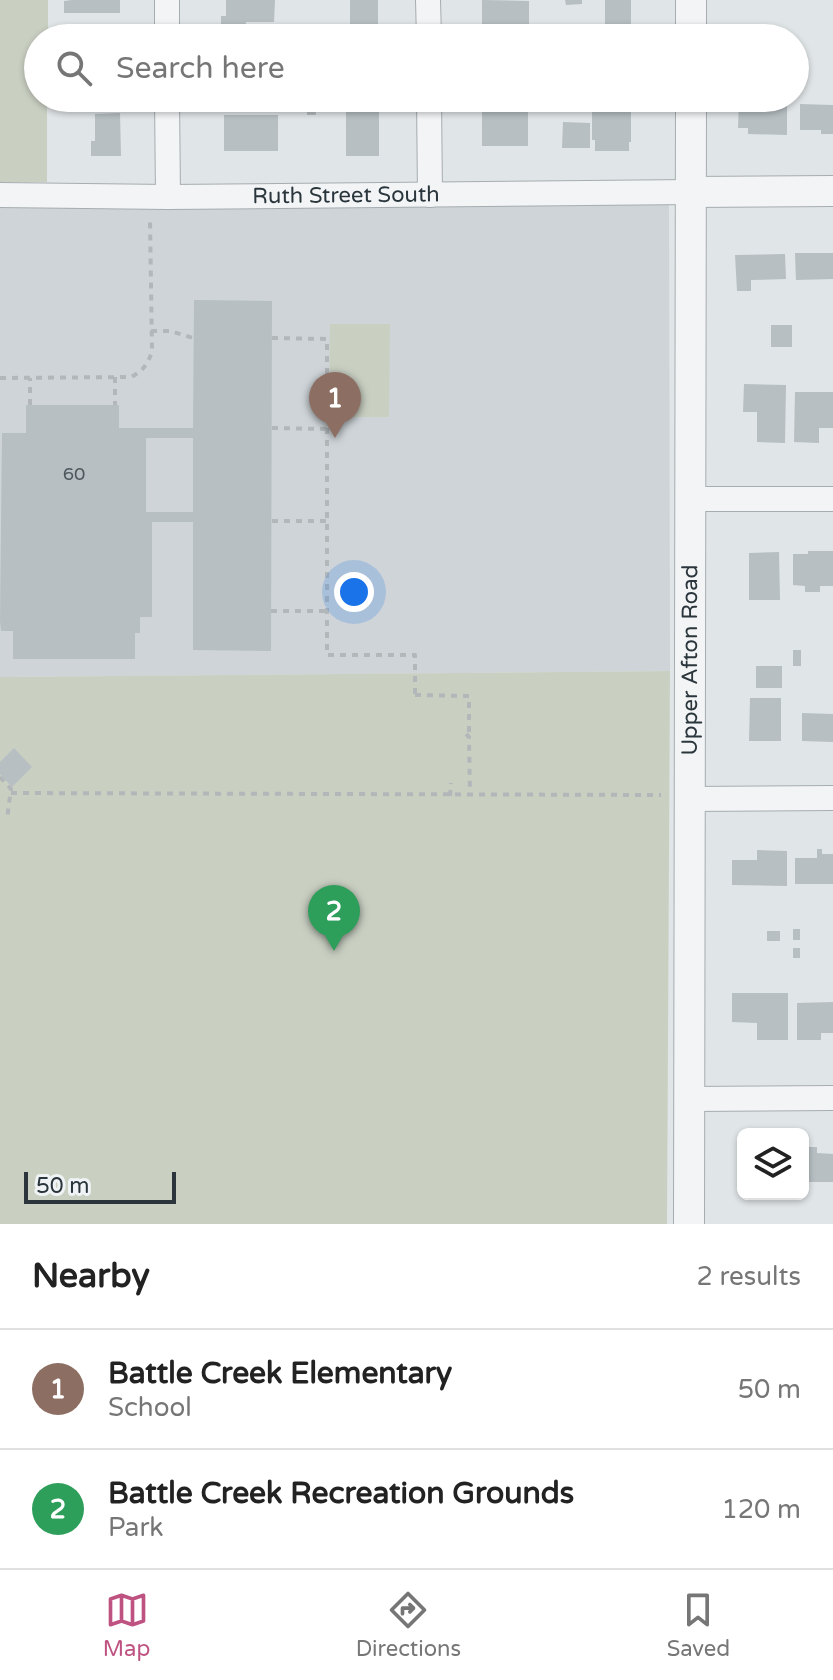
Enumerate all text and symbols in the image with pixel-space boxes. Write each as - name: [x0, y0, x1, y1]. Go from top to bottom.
- search box: [24, 24, 809, 112]
- icon: search: [52, 46, 96, 90]
- text: Search here: [116, 50, 285, 87]
- street label: Ruth Street South: [252, 181, 440, 209]
- pin: 1: [309, 372, 361, 438]
- house number: 60: [63, 463, 85, 485]
- street label: Upper Afton Road: [677, 565, 703, 756]
- your location: [334, 572, 374, 612]
- pin: 2: [308, 885, 360, 951]
- map controls: [737, 1128, 809, 1200]
- button: layers: [737, 1128, 809, 1200]
- scale bar: [24, 1168, 176, 1204]
- text: 50 m: [36, 1173, 90, 1199]
- text: Nearby: [32, 1256, 150, 1297]
- text: 2 results: [696, 1261, 801, 1292]
- text: Battle Creek Elementary: [108, 1355, 452, 1392]
- text: 1: [50, 1374, 66, 1405]
- text: 50 m: [738, 1374, 801, 1405]
- text: School: [108, 1392, 192, 1423]
- text: Battle Creek Recreation Grounds: [108, 1475, 574, 1512]
- text: 2: [50, 1494, 66, 1525]
- text: 120 m: [721, 1494, 801, 1525]
- text: Park: [108, 1512, 164, 1543]
- tab: Map: [103, 1588, 150, 1662]
- tab: Directions: [356, 1588, 461, 1662]
- tab: Saved: [667, 1588, 730, 1662]

